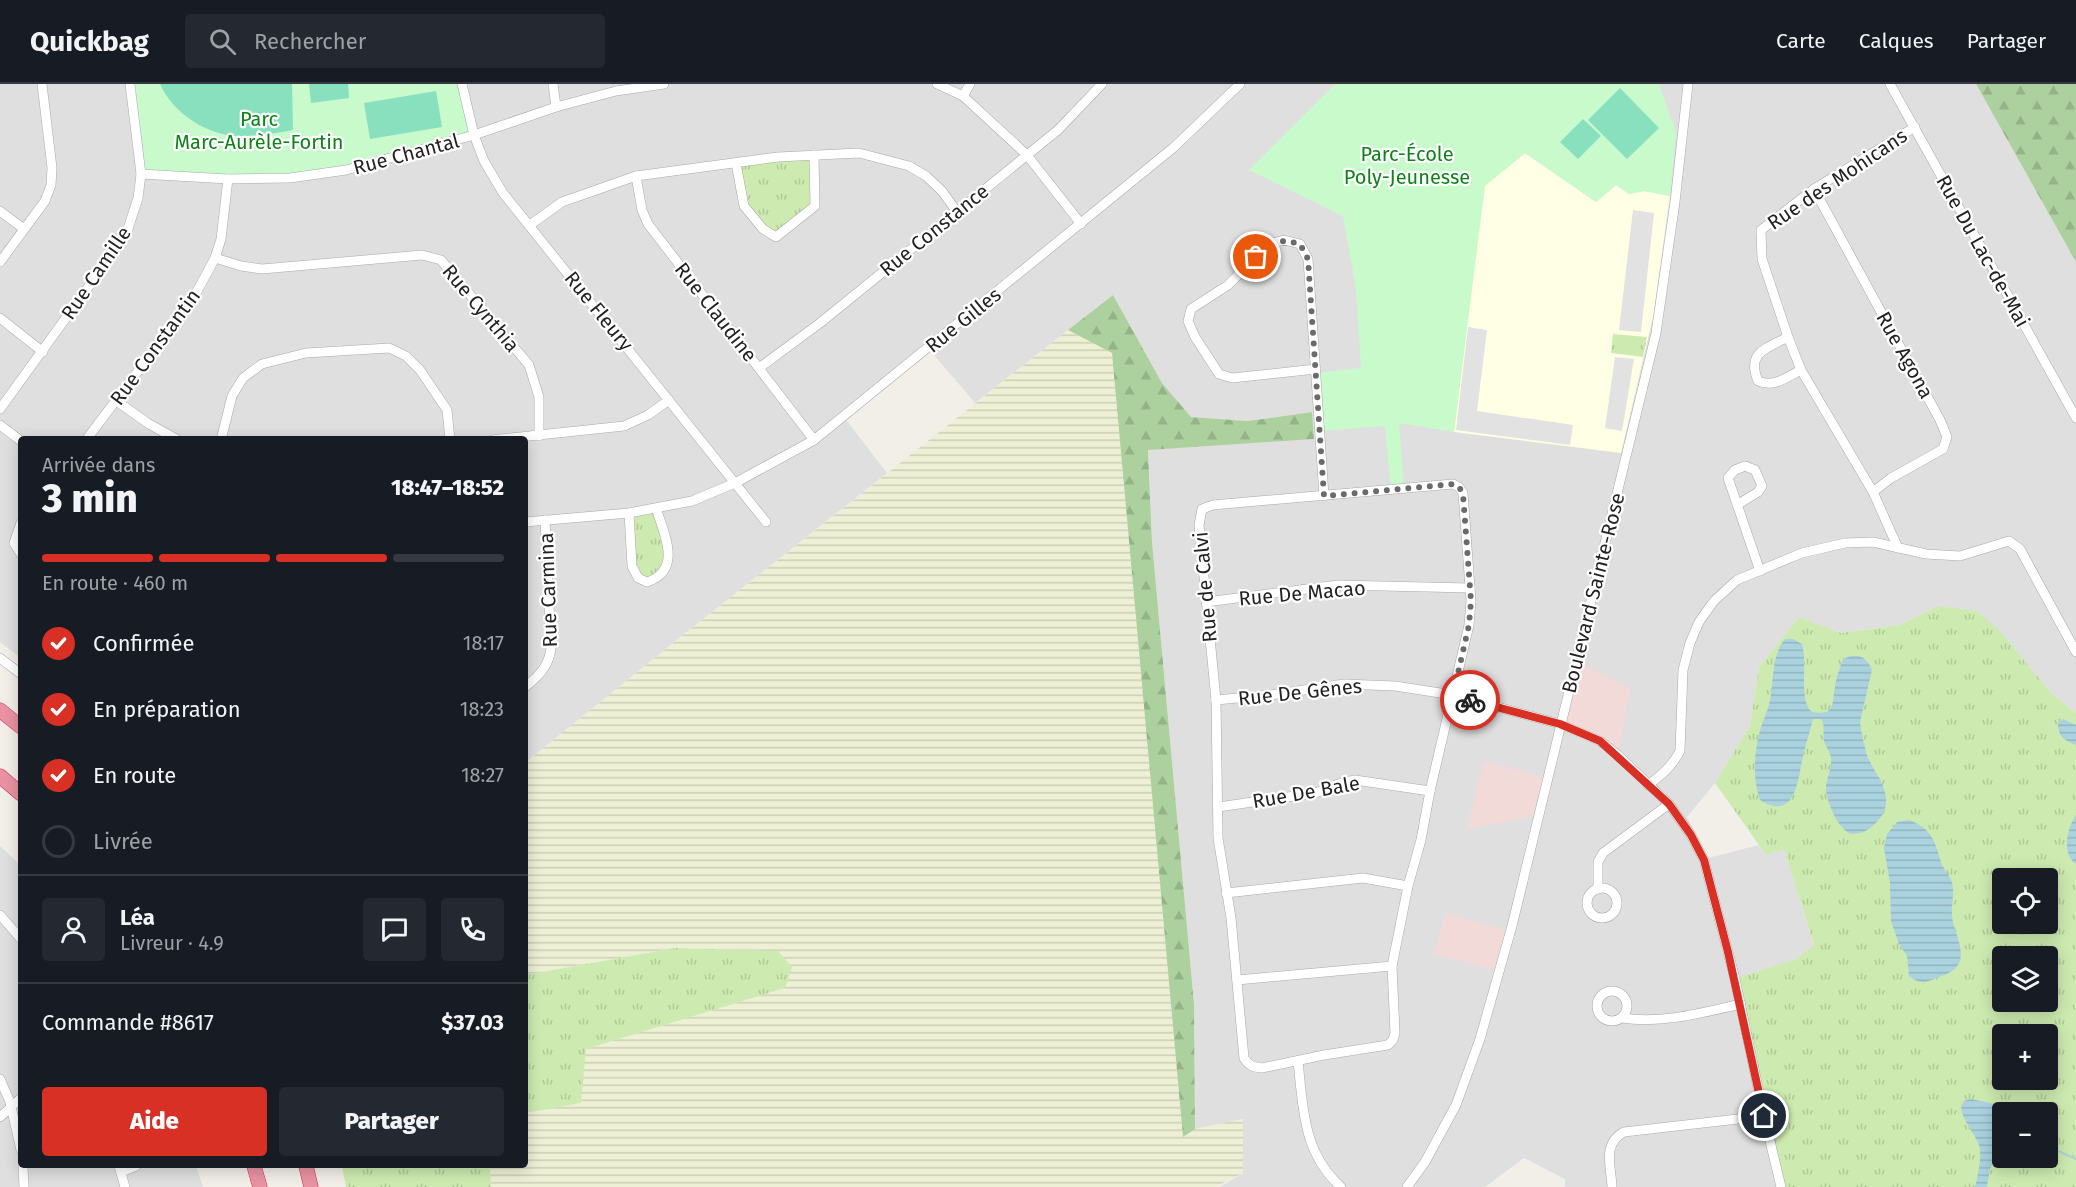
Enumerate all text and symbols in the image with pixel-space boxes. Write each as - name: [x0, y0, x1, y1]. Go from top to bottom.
- search box: [185, 14, 605, 68]
- text: Quickbag: [30, 25, 149, 58]
- icon: search: [206, 25, 239, 58]
- text: Rechercher: [254, 28, 366, 55]
- text: Carte: [1776, 28, 1826, 54]
- text: Calques: [1859, 28, 1934, 54]
- text: Partager: [1967, 28, 2046, 54]
- park label: Parc Marc-Aurèle-Fortin: [174, 107, 344, 154]
- street label: Rue des Mohicans: [1763, 123, 1911, 235]
- street label: Rue Chantal: [350, 128, 462, 180]
- park label: Parc-École Poly-Jeunesse: [1344, 142, 1470, 189]
- street label: Rue Du Lac-de-Mai: [1931, 171, 2035, 331]
- street label: Rue Constance: [875, 179, 993, 281]
- street label: Rue Camille: [56, 222, 136, 324]
- pin: [1230, 231, 1281, 282]
- icon: bag: [1239, 240, 1272, 273]
- street label: Rue Claudine: [670, 258, 762, 366]
- street label: Rue Cynthia: [437, 259, 525, 357]
- street label: Rue Fleury: [560, 266, 638, 356]
- street label: Rue Gilles: [920, 282, 1006, 358]
- street label: Rue Constantin: [105, 284, 205, 410]
- street label: Rue Agona: [1871, 307, 1939, 403]
- text: Arrivée dans: [42, 453, 155, 477]
- text: 18:47–18:52: [391, 474, 504, 501]
- text: 3 min: [42, 476, 138, 522]
- street label: Boulevard Sainte-Rose: [1556, 490, 1630, 696]
- street label: Rue de Calvi: [1188, 531, 1222, 643]
- street label: Rue Carmina: [534, 532, 562, 648]
- text: En route · 460 m: [42, 571, 188, 595]
- street label: Rue De Macao: [1238, 575, 1366, 611]
- icon: check: [42, 627, 75, 660]
- text: Confirmée: [93, 630, 195, 657]
- text: 18:17: [463, 631, 504, 655]
- courier: [1440, 670, 1500, 730]
- street label: Rue De Gênes: [1237, 674, 1363, 710]
- icon: bike: [1454, 684, 1487, 717]
- icon: check: [42, 693, 75, 726]
- text: En préparation: [93, 696, 241, 723]
- text: 18:23: [460, 697, 504, 721]
- icon: check: [42, 759, 75, 792]
- text: En route: [93, 762, 176, 789]
- text: 18:27: [461, 763, 504, 787]
- street label: Rue De Bale: [1250, 771, 1362, 813]
- text: Livrée: [93, 828, 153, 855]
- map controls: [1992, 868, 2058, 1168]
- button: locate: [1992, 868, 2058, 934]
- button: person: [42, 898, 105, 961]
- button: chat: [363, 898, 426, 961]
- button: phone: [441, 898, 504, 961]
- text: Léa: [120, 904, 155, 931]
- text: Livreur · 4.9: [120, 931, 224, 955]
- button: layers: [1992, 946, 2058, 1012]
- text: Commande #8617: [42, 1009, 214, 1036]
- text: $37.03: [441, 1009, 504, 1036]
- button: +: [1992, 1024, 2058, 1090]
- button: Aide: [42, 1087, 267, 1156]
- button: Partager: [279, 1087, 504, 1156]
- pin: [1738, 1090, 1789, 1141]
- icon: home: [1747, 1099, 1780, 1132]
- button: −: [1992, 1102, 2058, 1168]

